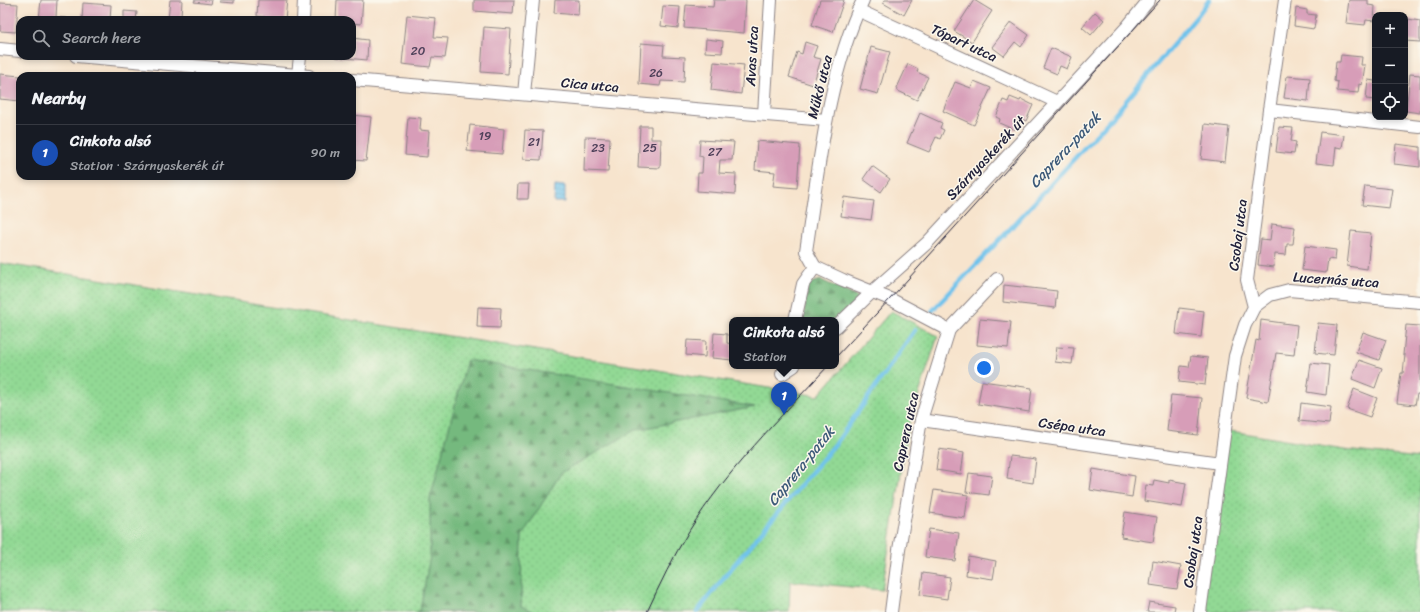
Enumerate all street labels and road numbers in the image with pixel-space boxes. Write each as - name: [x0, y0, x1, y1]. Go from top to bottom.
- street label: Tópart utca: [927, 17, 1001, 69]
- street label: Avas utca: [738, 25, 766, 88]
- street label: Műkő utca: [800, 52, 840, 121]
- street label: Cica utca: [560, 70, 620, 100]
- street label: Szárnyaskerék út: [940, 109, 1033, 206]
- street label: Csobaj utca: [1221, 198, 1255, 272]
- street label: Lucernás utca: [1292, 265, 1380, 295]
- street label: Caprera utca: [885, 389, 927, 474]
- street label: Csépa utca: [1037, 410, 1107, 444]
- street label: Csobaj utca: [1176, 515, 1210, 589]

